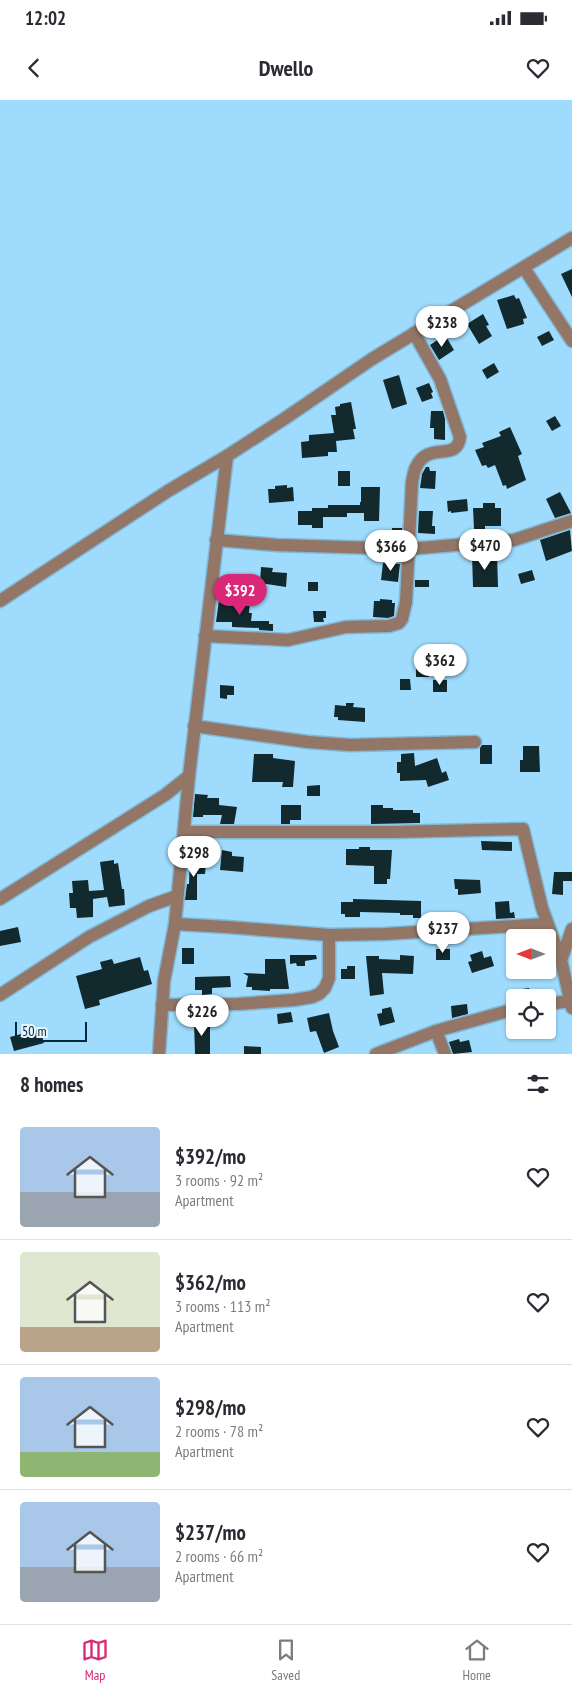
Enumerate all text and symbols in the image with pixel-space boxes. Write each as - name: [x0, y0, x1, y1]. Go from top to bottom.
- text: 12:02: [25, 6, 66, 30]
- icon: back: [20, 54, 48, 82]
- text: Dwello: [259, 54, 313, 82]
- icon: heart: [524, 54, 552, 82]
- pin: $238: [412, 306, 472, 348]
- text: $238: [427, 312, 457, 332]
- pin: $470: [455, 528, 515, 571]
- pin: $366: [361, 530, 421, 572]
- text: $470: [470, 535, 500, 555]
- text: $366: [376, 536, 406, 556]
- pin: $392: [210, 574, 270, 616]
- text: $392: [225, 580, 255, 600]
- pin: $362: [410, 644, 470, 686]
- text: $362: [425, 650, 455, 670]
- pin: $298: [164, 836, 224, 878]
- text: $298: [179, 842, 209, 862]
- pin: $237: [413, 912, 473, 954]
- text: $237: [428, 918, 458, 938]
- north arrow: [506, 929, 556, 979]
- map controls: [506, 929, 556, 1039]
- button: locate: [506, 989, 556, 1039]
- pin: $226: [172, 994, 232, 1037]
- text: $226: [187, 1001, 217, 1021]
- scale bar: [15, 1019, 88, 1042]
- text: 50 m: [22, 1022, 47, 1040]
- icon: filters: [524, 1070, 552, 1098]
- text: 8 homes: [20, 1071, 83, 1098]
- text: $392/mo: [175, 1143, 246, 1170]
- icon: home: [60, 1147, 120, 1207]
- icon: heart: [524, 1163, 552, 1191]
- text: 3 rooms · 92 m²: [175, 1170, 263, 1190]
- text: Apartment: [175, 1190, 234, 1210]
- text: $362/mo: [175, 1269, 246, 1296]
- icon: home: [60, 1272, 120, 1332]
- icon: heart: [524, 1288, 552, 1316]
- text: 3 rooms · 113 m²: [175, 1296, 271, 1316]
- text: Apartment: [175, 1316, 234, 1336]
- text: $298/mo: [175, 1394, 246, 1421]
- icon: home: [60, 1397, 120, 1457]
- icon: heart: [524, 1413, 552, 1441]
- text: 2 rooms · 78 m²: [175, 1421, 263, 1441]
- text: Apartment: [175, 1441, 234, 1461]
- text: $237/mo: [175, 1519, 246, 1546]
- icon: home: [60, 1522, 120, 1582]
- icon: heart: [524, 1538, 552, 1566]
- text: 2 rooms · 66 m²: [175, 1546, 263, 1566]
- text: Apartment: [175, 1566, 234, 1586]
- tab: Map: [81, 1636, 109, 1684]
- tab: Saved: [271, 1636, 300, 1684]
- tab: Home: [462, 1636, 491, 1684]

